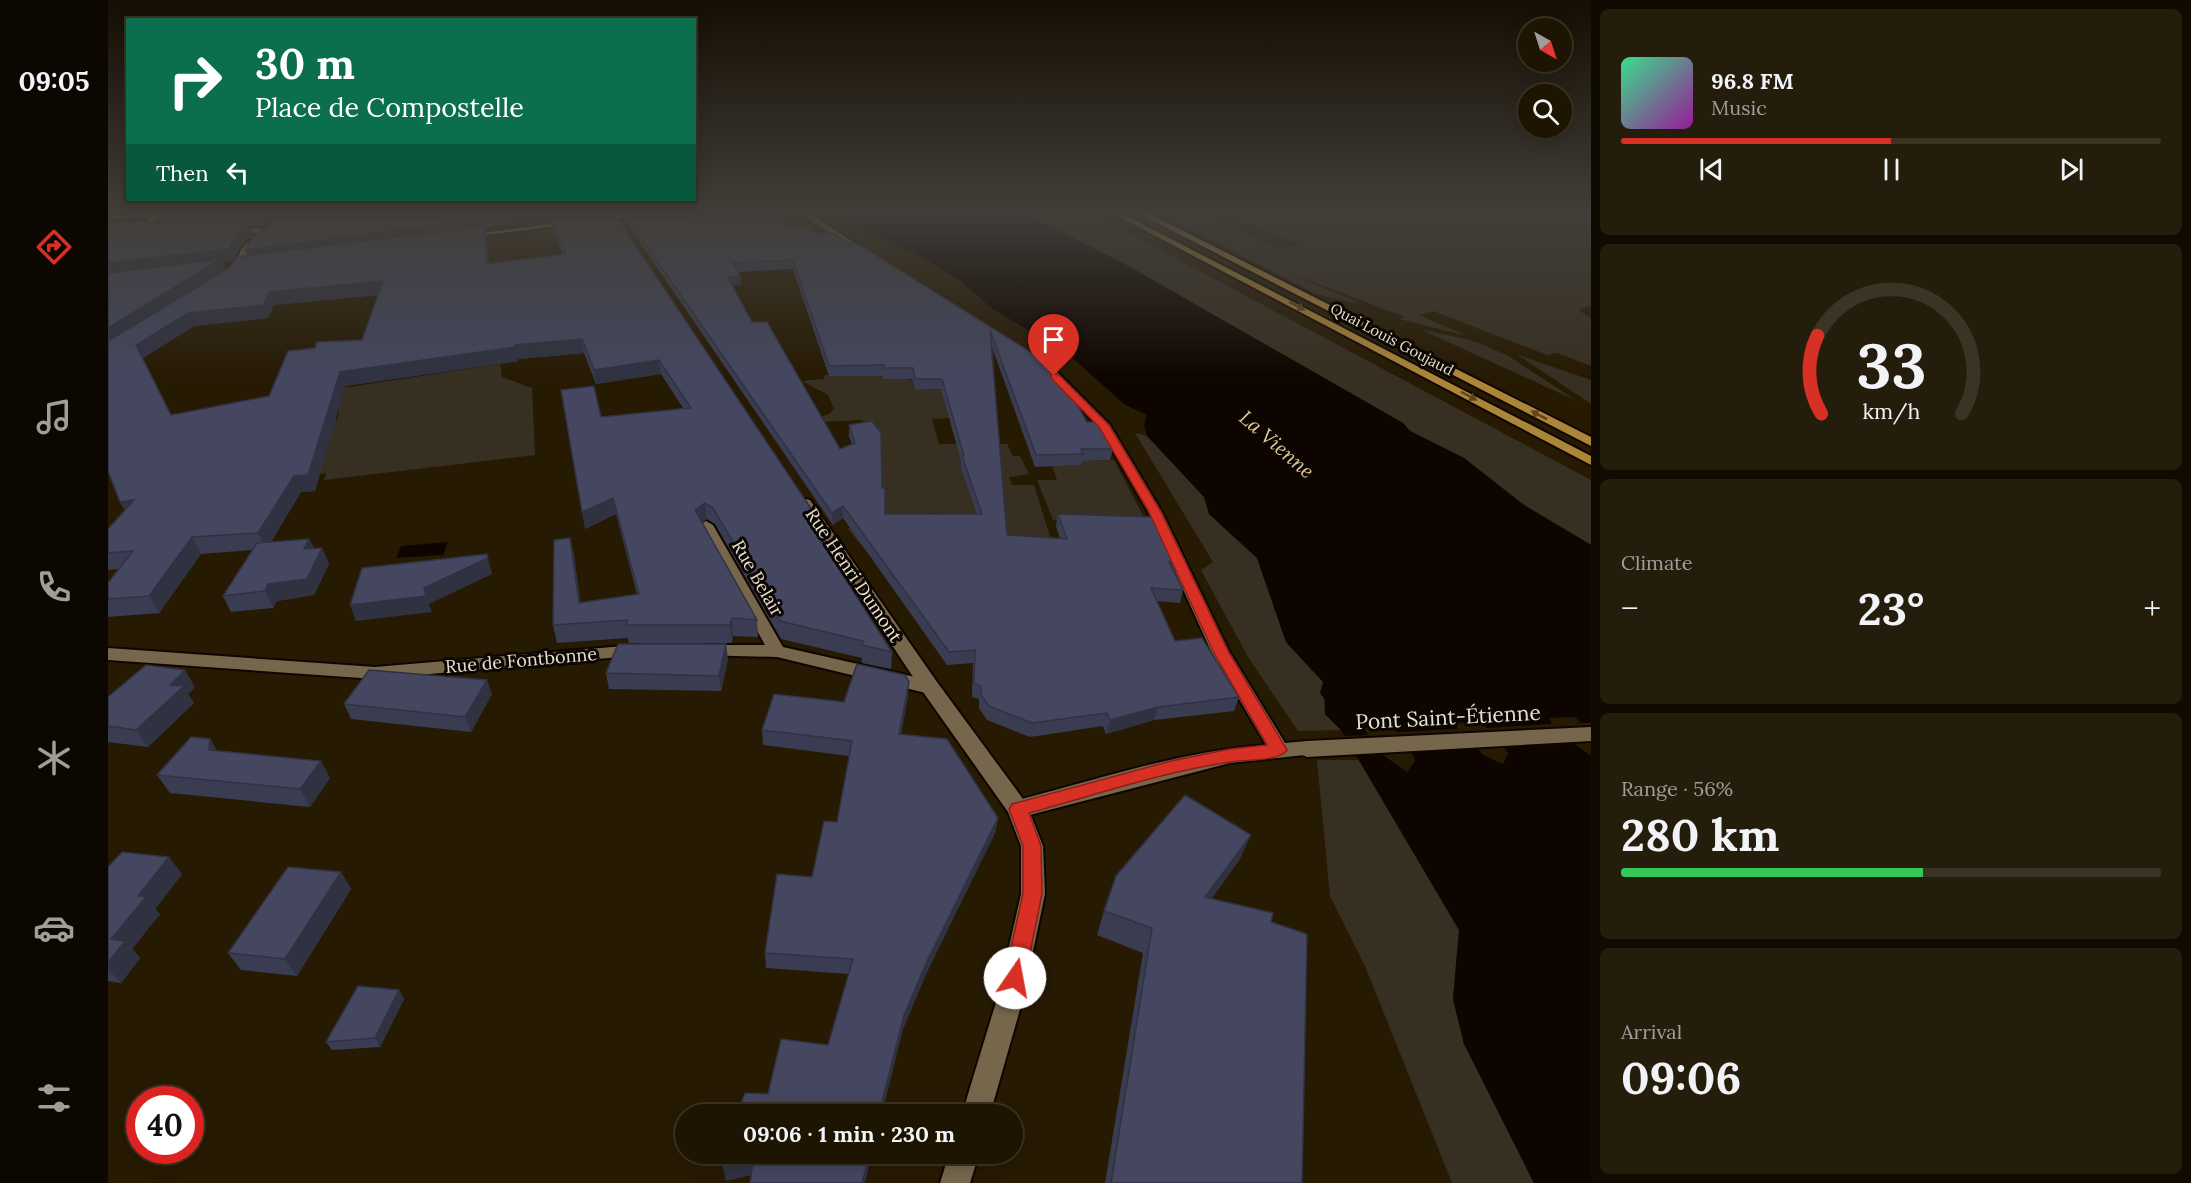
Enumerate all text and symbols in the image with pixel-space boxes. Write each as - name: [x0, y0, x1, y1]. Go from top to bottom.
- north arrow: [1518, 18, 1572, 72]
- map controls: [1518, 18, 1572, 138]
- text: 30 m: [255, 37, 355, 91]
- icon: right: [156, 42, 234, 120]
- text: 09:05: [18, 64, 90, 98]
- text: 96.8 FM: [1711, 67, 1794, 95]
- button: search: [1518, 84, 1572, 138]
- text: Place de Compostelle: [255, 90, 524, 124]
- text: Music: [1711, 95, 1767, 120]
- icon: previous: [1695, 153, 1728, 186]
- icon: pause: [1875, 153, 1908, 186]
- icon: next: [2055, 153, 2088, 186]
- icon: left: [221, 156, 254, 189]
- text: Then: [156, 159, 209, 187]
- icon: directions: [33, 226, 75, 268]
- street label: Quai Louis Goujaud: [1327, 298, 1457, 380]
- one-way arrow: [1288, 301, 1305, 311]
- pin: [1028, 314, 1079, 376]
- icon: arrive: [1037, 323, 1070, 356]
- text: 33: [1856, 325, 1926, 405]
- one-way arrow: [1461, 391, 1478, 401]
- icon: music: [33, 396, 75, 438]
- text: km/h: [1862, 397, 1920, 425]
- water label: La Vienne: [1234, 405, 1320, 483]
- one-way arrow: [1530, 410, 1547, 420]
- street label: Rue Henri Dumont: [801, 504, 907, 647]
- street label: Rue Belair: [727, 536, 789, 621]
- text: Climate: [1621, 550, 1693, 575]
- icon: phone: [33, 566, 75, 608]
- text: 23°: [1858, 580, 1924, 637]
- text: −: [1621, 587, 1639, 629]
- text: +: [2143, 587, 2161, 629]
- street label: Rue de Fontbonne: [444, 642, 598, 678]
- street label: Pont Saint-Étienne: [1355, 699, 1541, 735]
- icon: climate: [33, 737, 75, 779]
- text: Range · 56%: [1621, 776, 1733, 801]
- text: 280 km: [1621, 806, 1779, 863]
- icon: car: [33, 907, 75, 949]
- position arrow: [983, 946, 1047, 1010]
- text: Arrival: [1621, 1019, 1682, 1044]
- text: 09:06: [1621, 1049, 1741, 1106]
- icon: filters: [33, 1077, 75, 1119]
- speed limit sign: 40: [126, 1086, 204, 1164]
- text: 09:06 · 1 min · 230 m: [743, 1120, 955, 1148]

